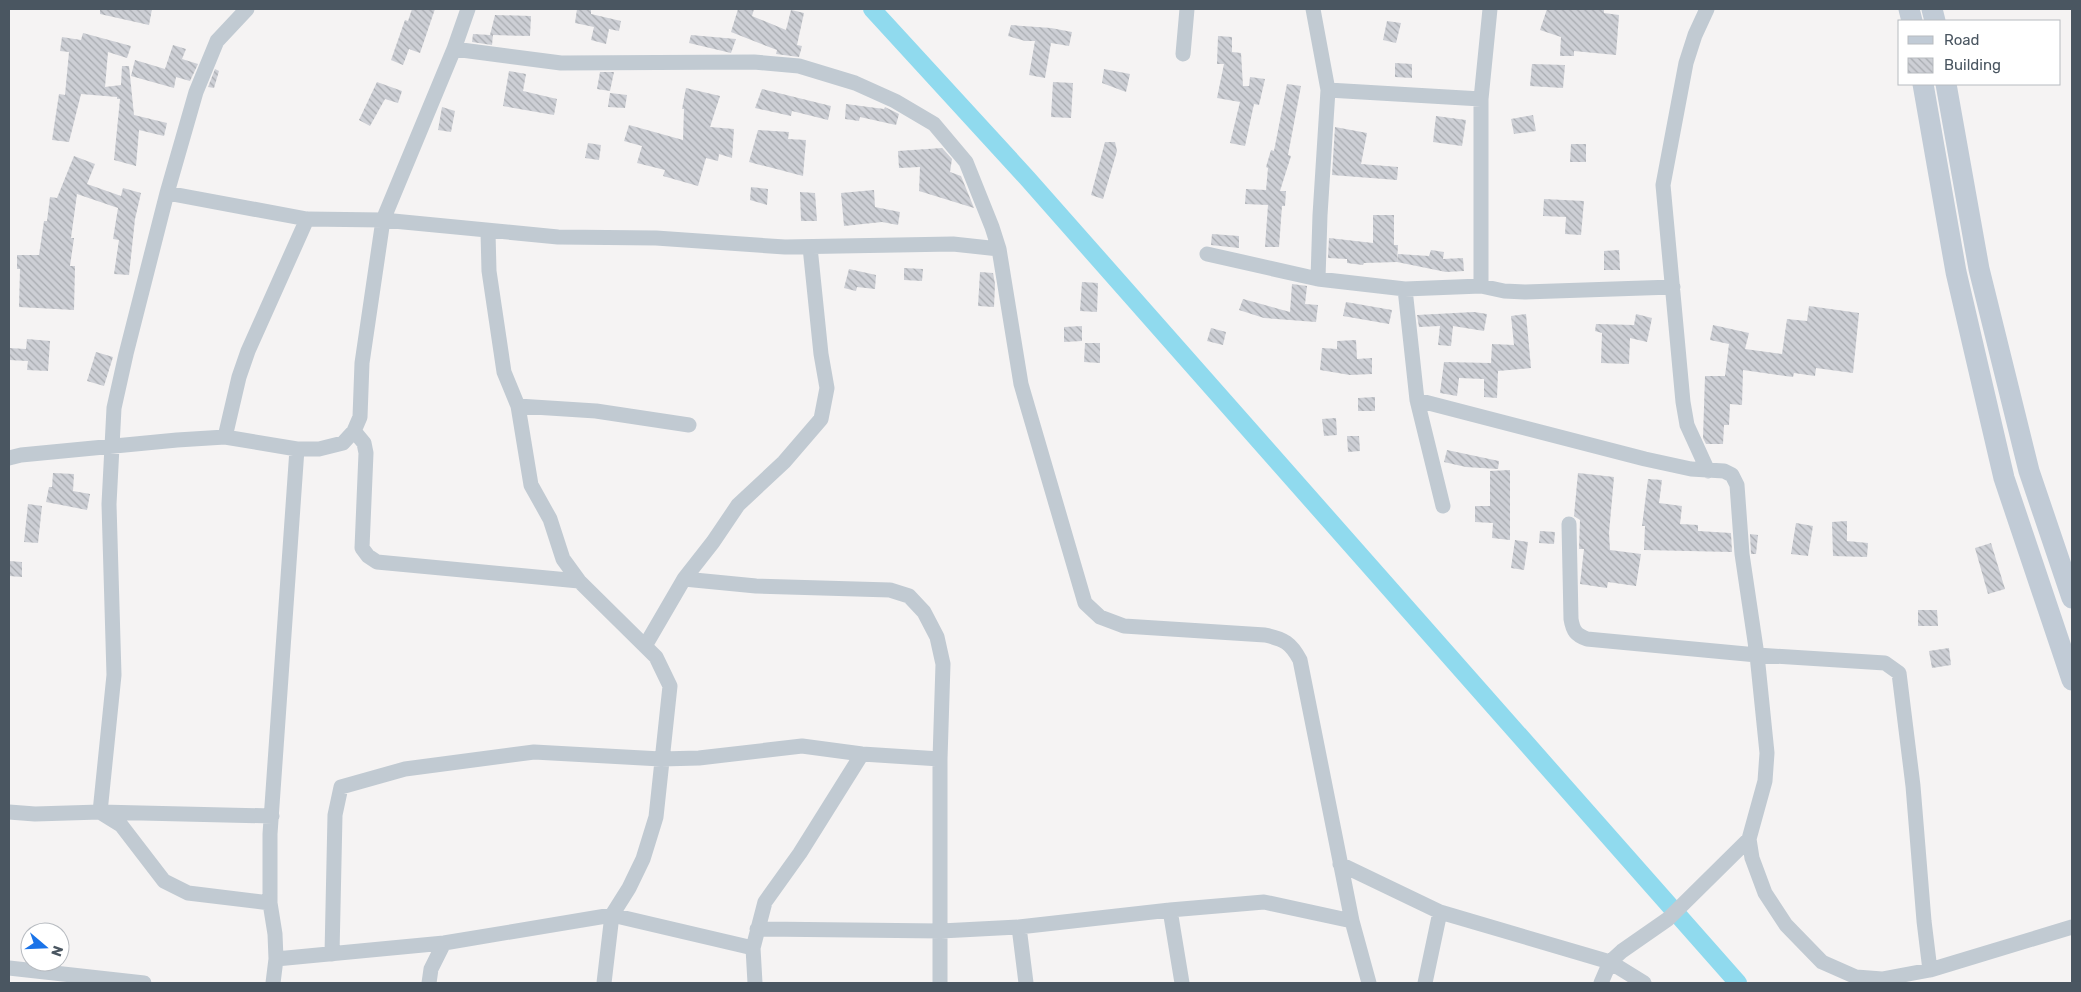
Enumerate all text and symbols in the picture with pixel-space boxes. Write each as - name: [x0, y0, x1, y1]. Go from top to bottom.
- legend: [1898, 20, 2061, 85]
- text: Road: [1944, 31, 1980, 49]
- text: Building: [1944, 56, 2001, 74]
- north arrow: [20, 922, 70, 972]
- text: N: [47, 944, 66, 959]

